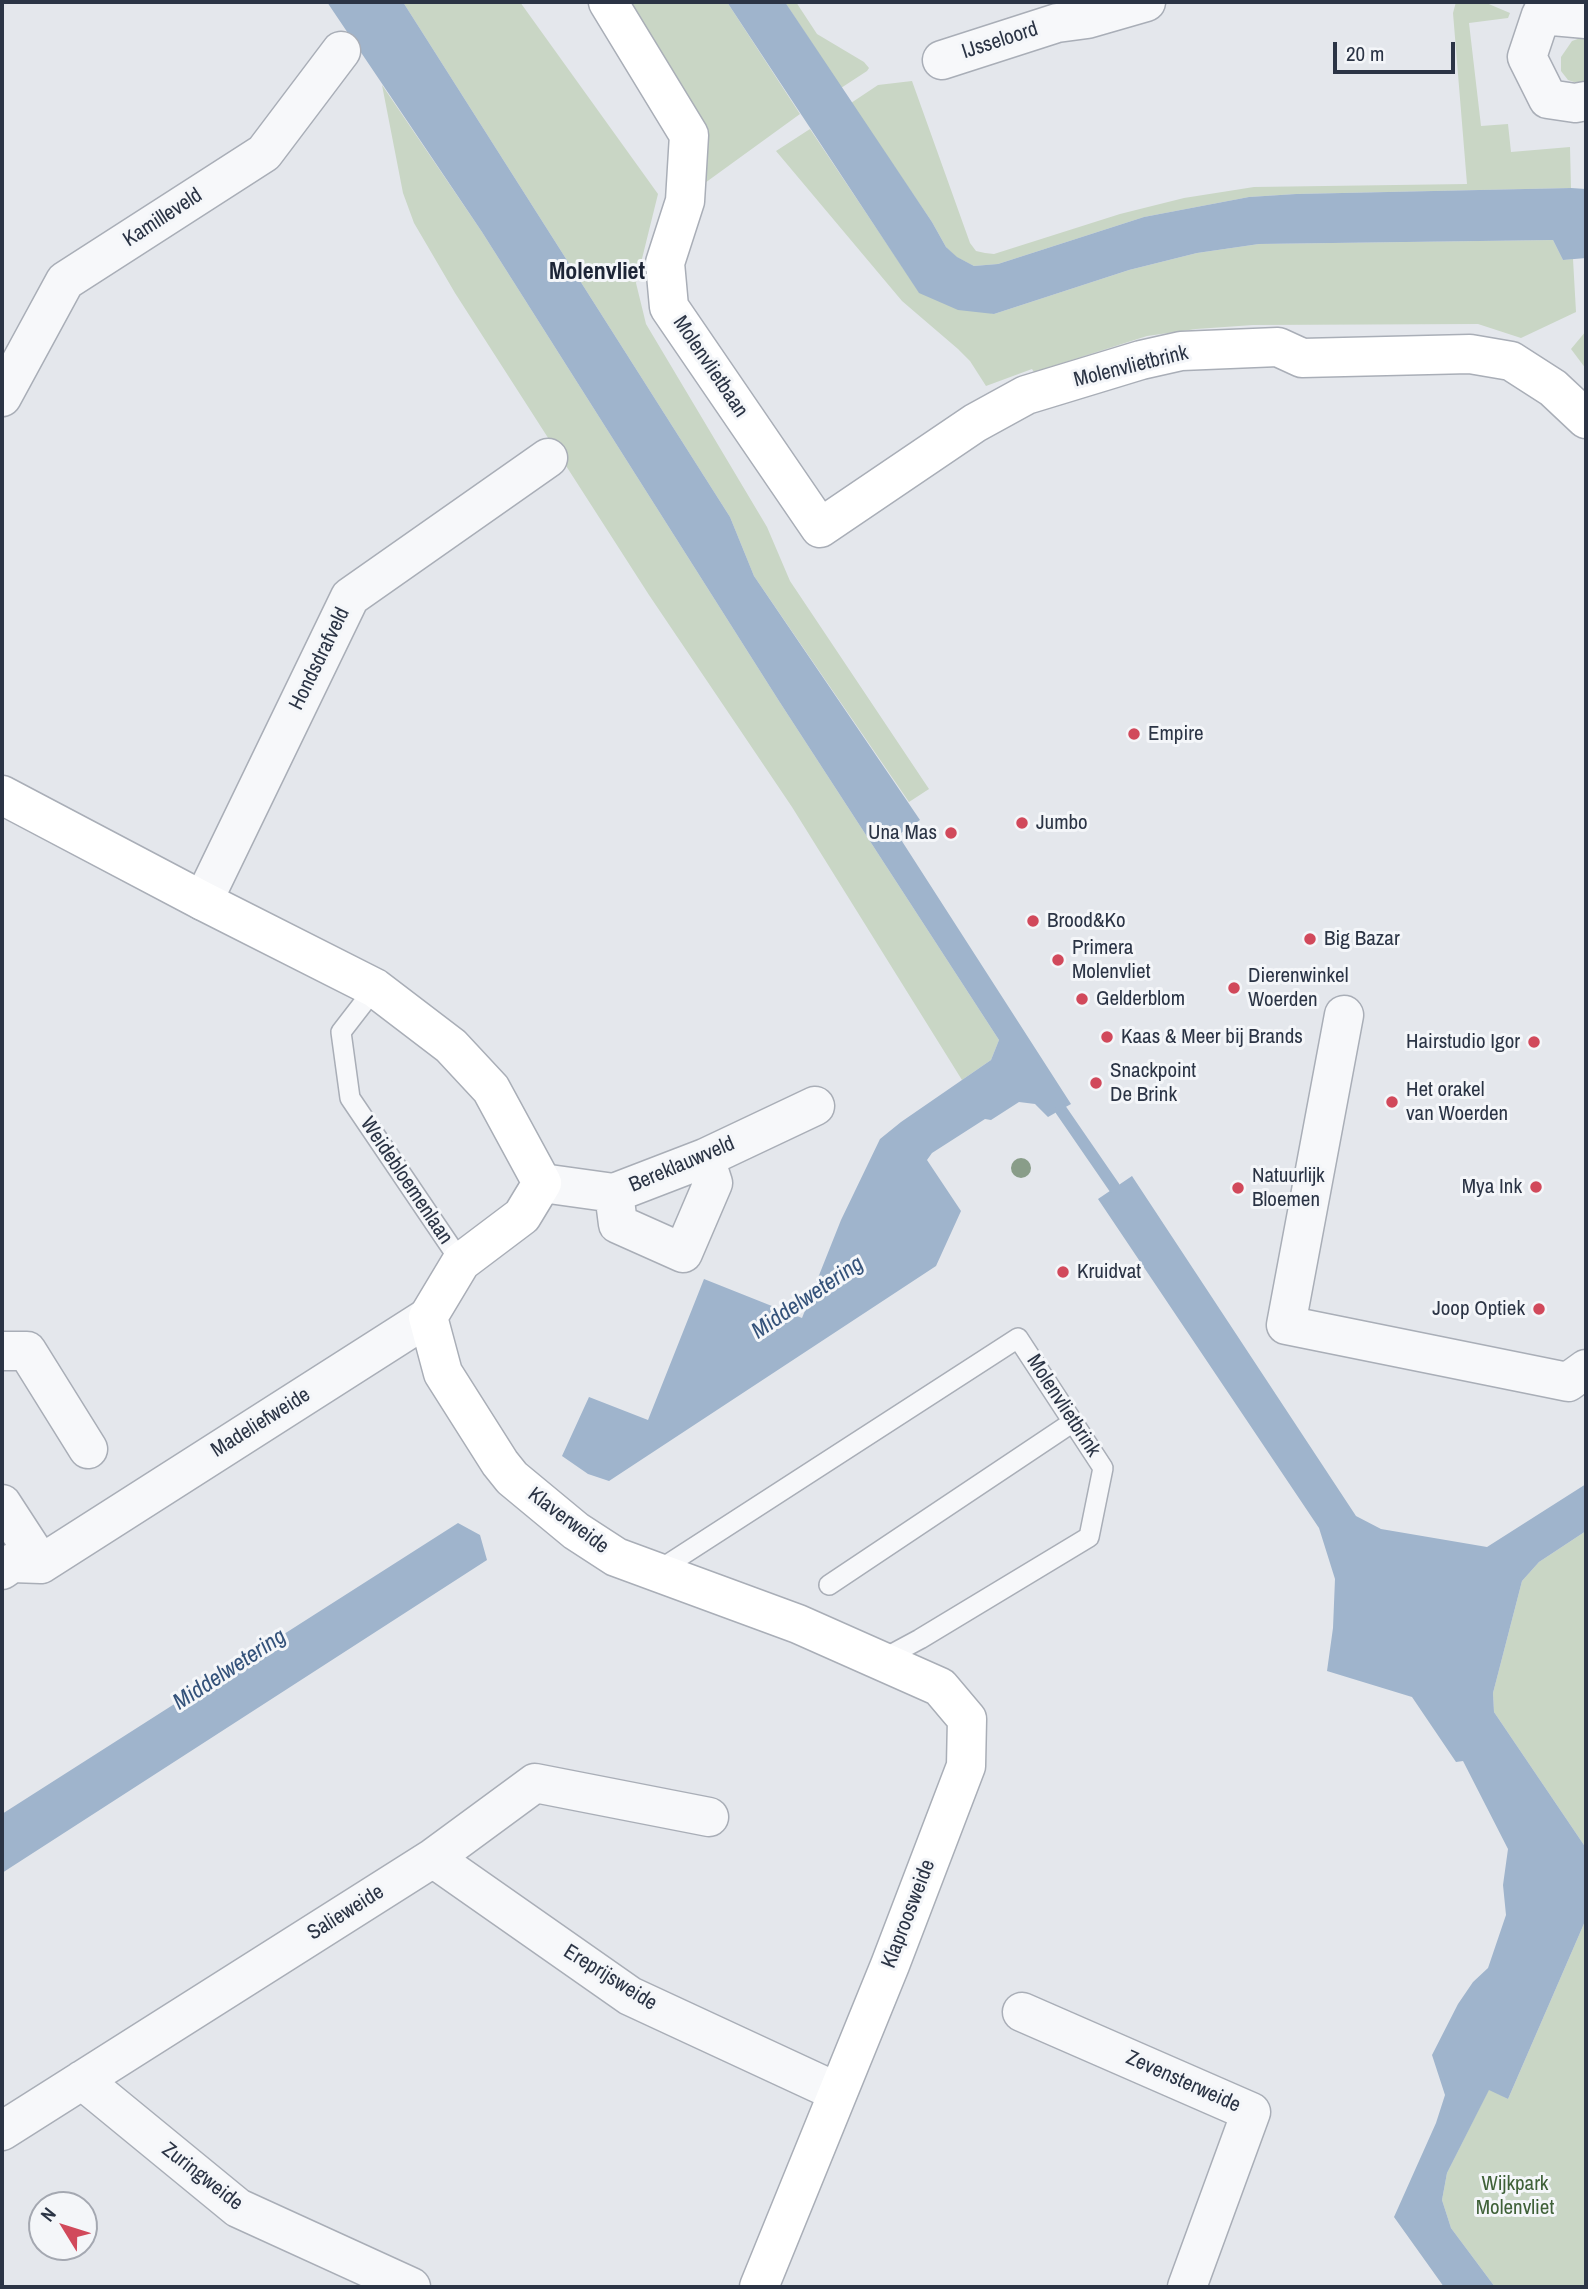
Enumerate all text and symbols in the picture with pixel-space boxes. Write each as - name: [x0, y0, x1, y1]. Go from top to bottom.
- street label: IJsseloord: [959, 17, 1041, 65]
- scale bar: [1336, 28, 1458, 72]
- text: 20 m: [1346, 39, 1384, 68]
- street label: Kamilleveld: [119, 183, 207, 253]
- district label: Molenvliet: [549, 259, 645, 287]
- street label: Molenvlietbaan: [667, 312, 753, 422]
- street label: Molenvlietbrink: [1071, 341, 1191, 393]
- street label: Hondsdrafveld: [284, 604, 356, 714]
- place label: Empire: [1148, 721, 1204, 747]
- marker: Empire: [1126, 726, 1142, 742]
- place label: Jumbo: [1036, 810, 1088, 836]
- marker: Jumbo: [1014, 815, 1030, 831]
- place label: Una Mas: [868, 820, 937, 846]
- marker: Una Mas: [943, 825, 959, 841]
- place label: Brood&Ko: [1047, 908, 1125, 934]
- marker: Brood&Ko: [1025, 913, 1041, 929]
- place label: Big Bazar: [1324, 926, 1400, 952]
- marker: Big Bazar: [1302, 931, 1318, 947]
- place label: Primera Molenvliet: [1072, 935, 1150, 985]
- marker: Primera Molenvliet: [1050, 952, 1066, 968]
- place label: Dierenwinkel Woerden: [1248, 963, 1348, 1013]
- marker: Dierenwinkel Woerden: [1226, 980, 1242, 996]
- place label: Gelderblom: [1096, 986, 1185, 1012]
- marker: Gelderblom: [1074, 991, 1090, 1007]
- place label: Kaas & Meer bij Brands: [1121, 1024, 1303, 1050]
- marker: Kaas & Meer bij Brands: [1099, 1029, 1115, 1045]
- place label: Hairstudio Igor: [1406, 1029, 1520, 1055]
- marker: Hairstudio Igor: [1526, 1034, 1542, 1050]
- place label: Snackpoint De Brink: [1110, 1058, 1196, 1108]
- marker: Snackpoint De Brink: [1088, 1075, 1104, 1091]
- place label: Het orakel van Woerden: [1406, 1077, 1508, 1127]
- marker: Het orakel van Woerden: [1384, 1094, 1400, 1110]
- street label: Weidebloemenlaan: [354, 1113, 458, 1249]
- street label: Bereklauwveld: [626, 1132, 738, 1198]
- place label: Natuurlijk Bloemen: [1252, 1163, 1325, 1213]
- place label: Mya Ink: [1462, 1174, 1522, 1200]
- marker: Mya Ink: [1528, 1179, 1544, 1195]
- marker: Natuurlijk Bloemen: [1230, 1180, 1246, 1196]
- water label: Middelwetering: [747, 1251, 869, 1345]
- place label: Kruidvat: [1077, 1259, 1141, 1285]
- marker: Kruidvat: [1055, 1264, 1071, 1280]
- place label: Joop Optiek: [1432, 1296, 1525, 1322]
- marker: Joop Optiek: [1531, 1301, 1547, 1317]
- street label: Molenvlietbrink: [1021, 1350, 1105, 1462]
- street label: Madeliefweide: [207, 1383, 315, 1463]
- street label: Klaverweide: [523, 1482, 613, 1560]
- water label: Middelwetering: [168, 1623, 292, 1717]
- street label: Klaproosweide: [877, 1856, 941, 1972]
- street label: Salieweide: [303, 1880, 389, 1946]
- street label: Ereprijsweide: [559, 1939, 661, 2017]
- street label: Zevensterweide: [1122, 2046, 1244, 2118]
- street label: Zuringweide: [157, 2138, 247, 2216]
- park label: Wijkpark Molenvliet: [1476, 2171, 1554, 2221]
- north arrow: [28, 2191, 98, 2261]
- text: N: [34, 2202, 62, 2227]

